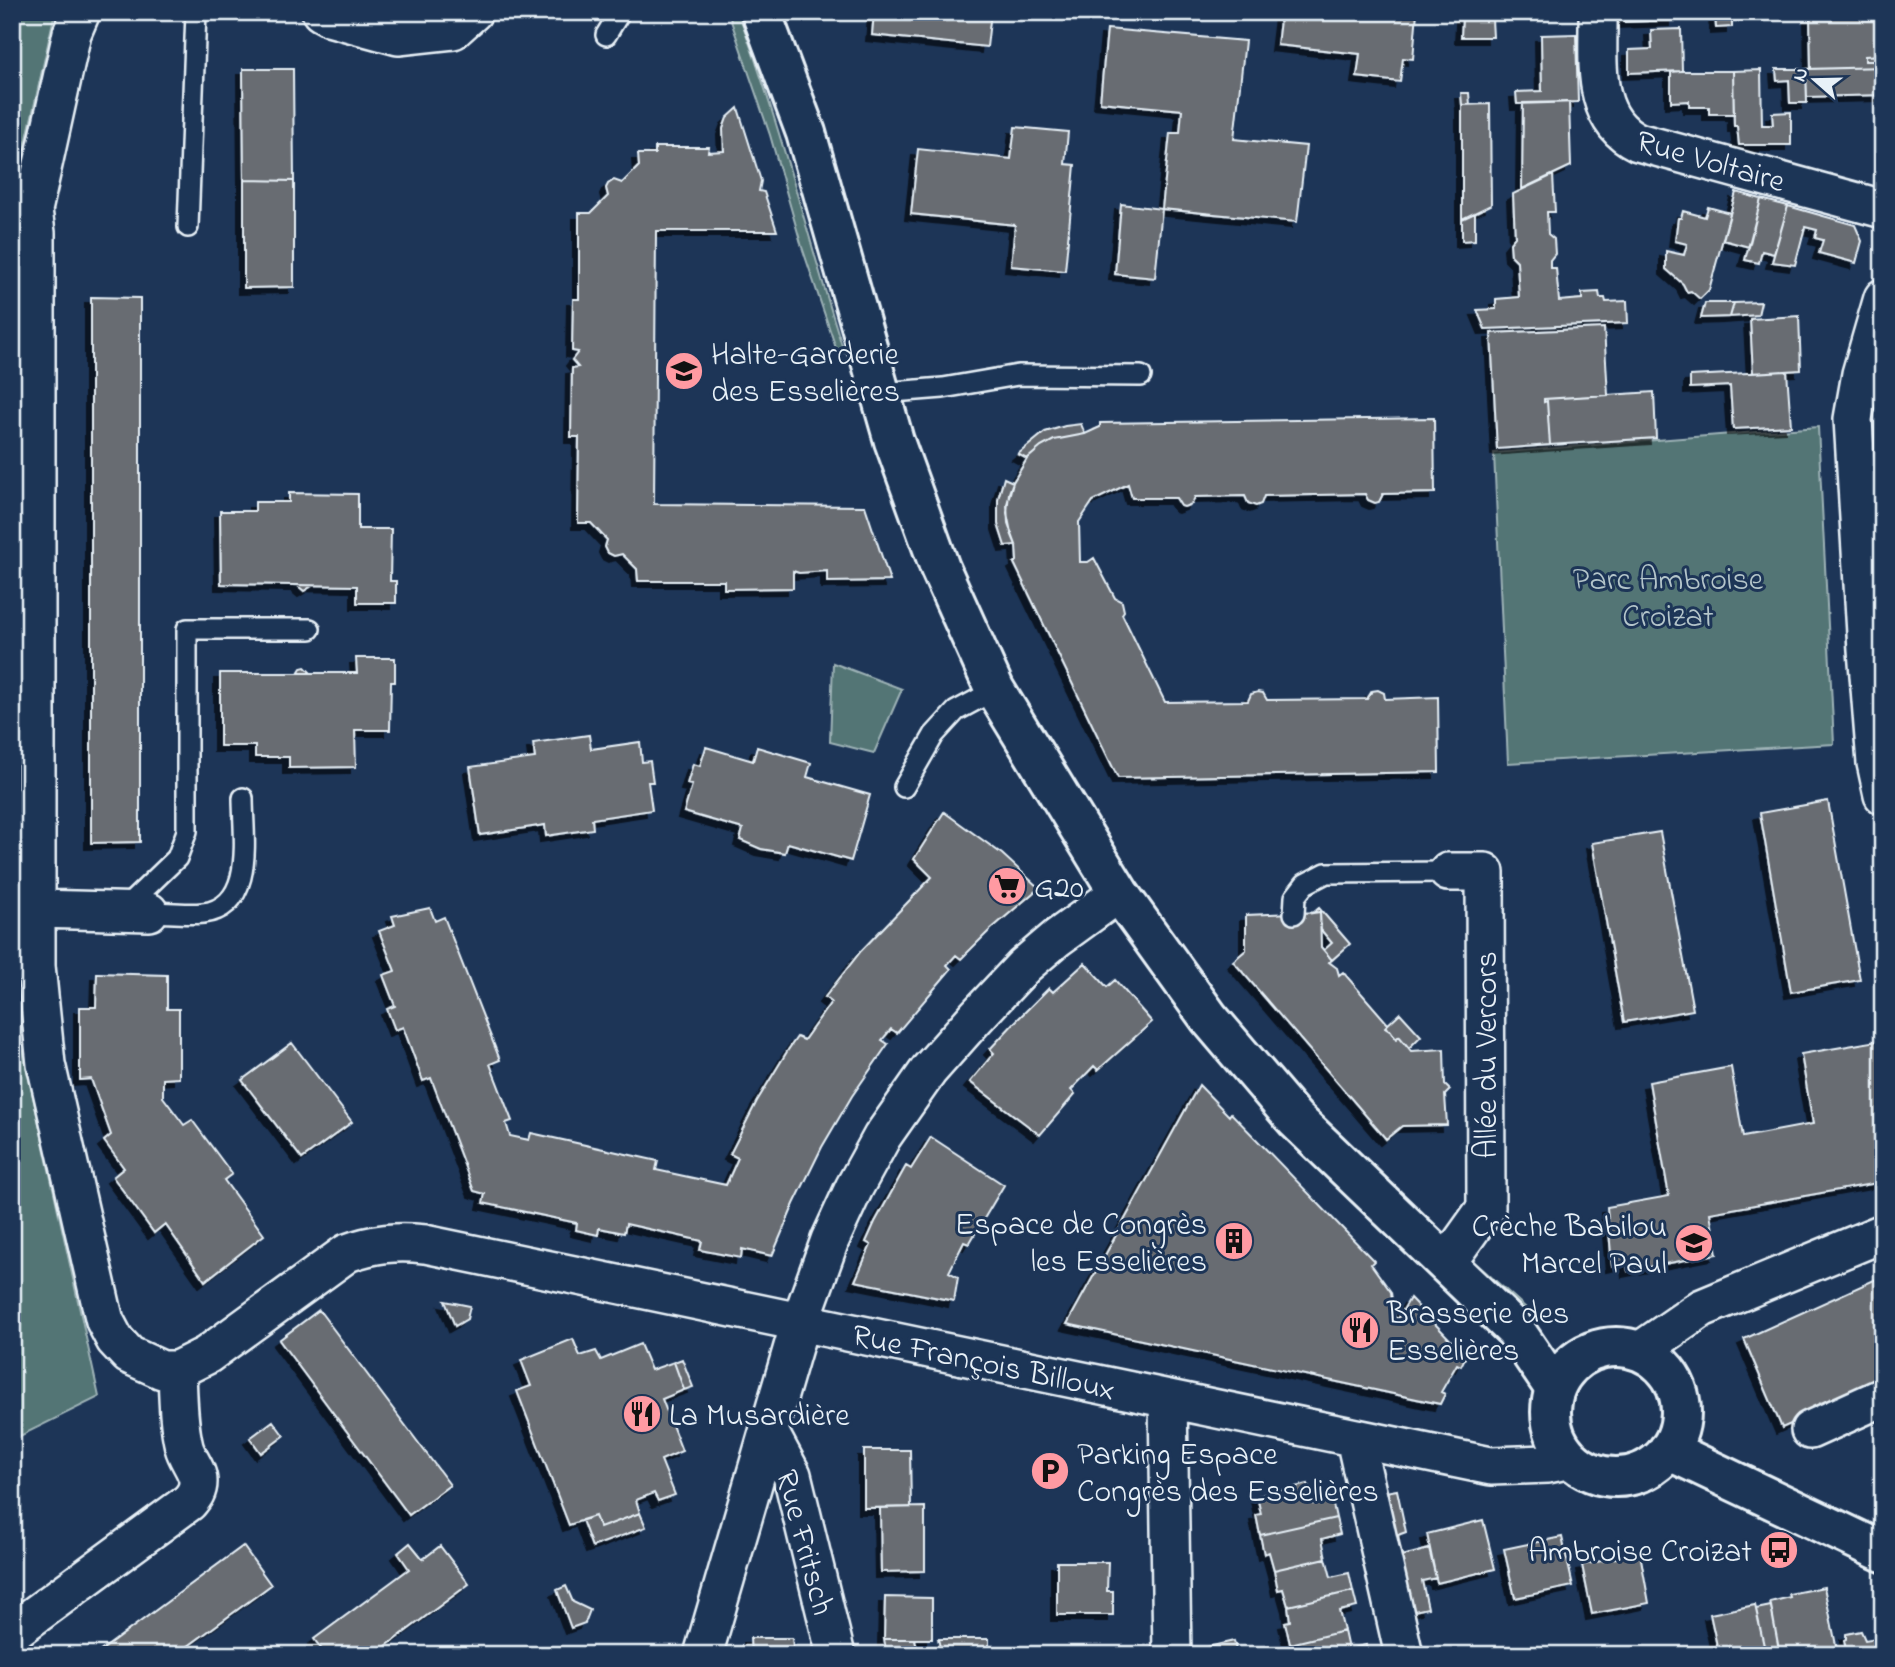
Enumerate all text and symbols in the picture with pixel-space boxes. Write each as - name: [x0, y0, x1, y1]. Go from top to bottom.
- north arrow: [1780, 46, 1850, 116]
- text: N: [1786, 64, 1816, 86]
- street label: Rue Voltaire: [1630, 120, 1790, 207]
- place label: Halte-Garderie des Esselières: [711, 333, 900, 417]
- school or university icon: Halte-Garderie des Esselières: [663, 350, 705, 392]
- park label: Parc Ambroise Croizat: [1573, 558, 1764, 642]
- supermarket icon: G20: [986, 865, 1028, 907]
- place label: G20: [1034, 866, 1084, 913]
- street label: Allée du Vercors: [1465, 951, 1512, 1159]
- place label: Espace de Congrès les Esselières: [955, 1203, 1207, 1287]
- place label: Crèche Babilou Marcel Paul: [1472, 1205, 1667, 1289]
- building icon: Espace de Congrès les Esselières: [1213, 1220, 1255, 1262]
- school or university icon: Crèche Babilou Marcel Paul: [1673, 1222, 1715, 1264]
- place label: Brasserie des Esselières: [1386, 1292, 1569, 1376]
- restaurant icon: Brasserie des Esselières: [1339, 1309, 1381, 1351]
- street label: Rue François Billoux: [848, 1314, 1119, 1415]
- restaurant icon: La Musardière: [621, 1393, 663, 1435]
- place label: La Musardière: [669, 1394, 850, 1441]
- place label: Parking Espace Congrès des Esselières: [1077, 1433, 1379, 1517]
- parking icon: Parking Espace Congrès des Esselières: [1029, 1450, 1071, 1492]
- street label: Rue Fritsch: [761, 1465, 845, 1621]
- bus stop icon: Ambroise Croizat: [1758, 1529, 1800, 1571]
- place label: Ambroise Croizat: [1528, 1530, 1752, 1577]

